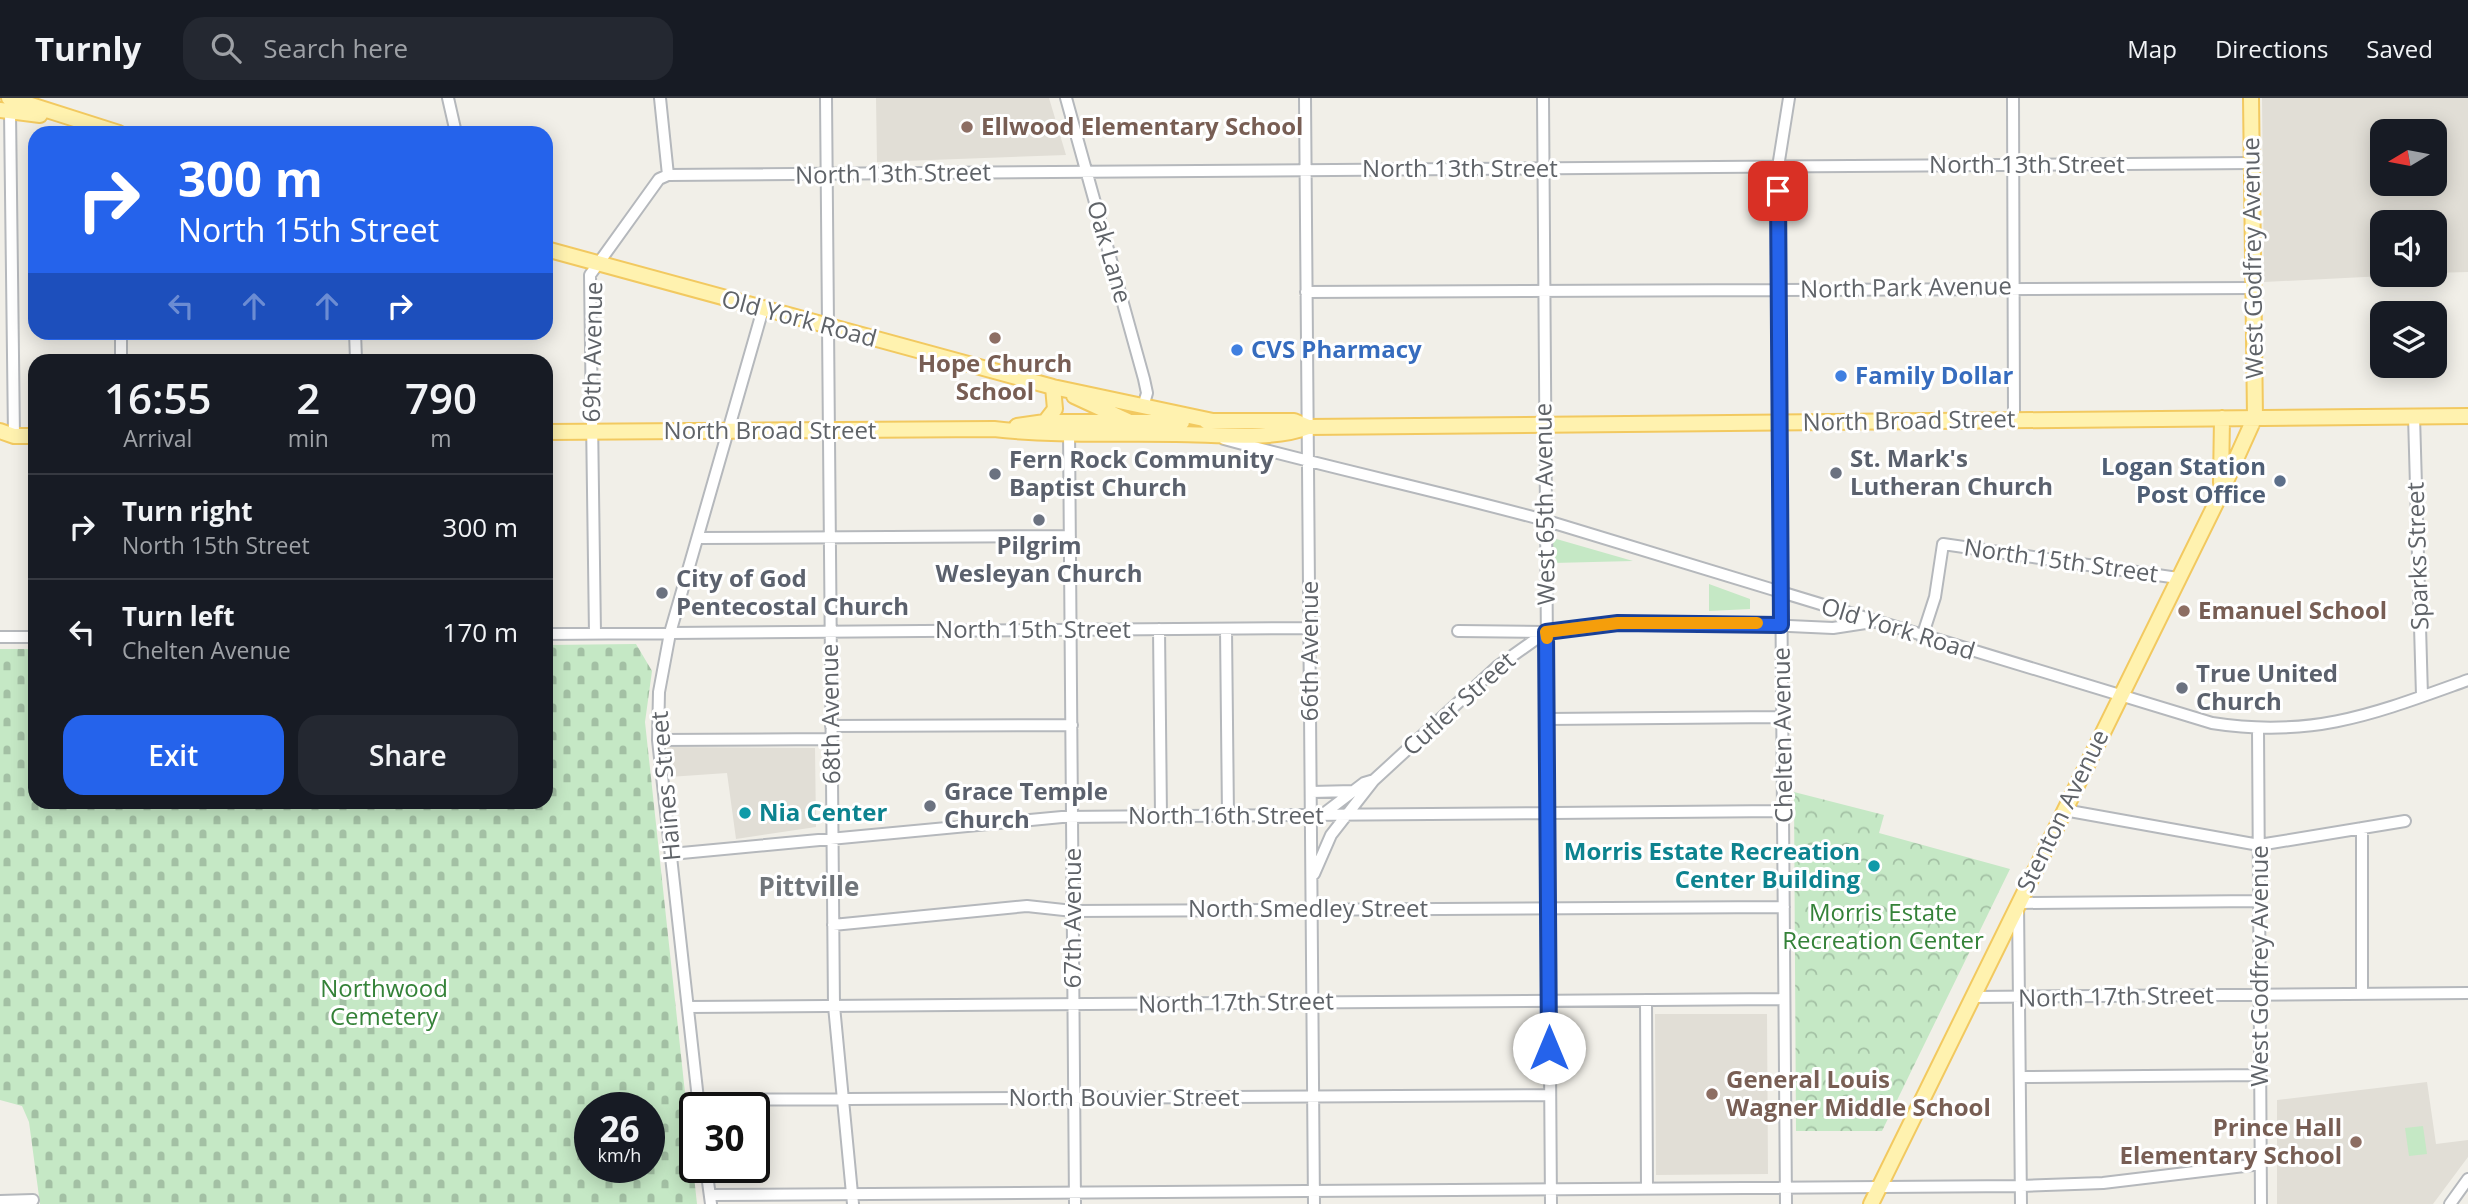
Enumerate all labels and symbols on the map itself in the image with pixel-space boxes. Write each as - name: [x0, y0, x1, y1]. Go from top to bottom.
- place label: Ellwood Elementary School: [981, 109, 1303, 142]
- marker: Ellwood Elementary School: [959, 119, 975, 135]
- north arrow: [2370, 119, 2446, 196]
- street label: West Godfrey Avenue: [2233, 137, 2270, 379]
- street label: North 13th Street: [1929, 147, 2125, 180]
- street label: North 13th Street: [1362, 151, 1558, 184]
- street label: North 13th Street: [795, 154, 991, 191]
- pin: [1748, 161, 1808, 221]
- street label: Oak Lane: [1080, 197, 1141, 307]
- street label: North Park Avenue: [1800, 268, 2012, 305]
- street label: 69th Avenue: [574, 281, 609, 423]
- street label: Old York Road: [718, 281, 881, 354]
- marker: Hope Church School: [987, 330, 1003, 346]
- place label: CVS Pharmacy: [1251, 332, 1422, 365]
- marker: CVS Pharmacy: [1229, 342, 1245, 358]
- place label: Hope Church School: [918, 346, 1072, 407]
- place label: Family Dollar: [1855, 358, 2014, 391]
- marker: Family Dollar: [1833, 368, 1849, 384]
- street label: North Broad Street: [1802, 401, 2016, 438]
- street label: West 65th Avenue: [1525, 403, 1562, 605]
- street label: North Broad Street: [664, 413, 876, 446]
- place label: St. Mark's Lutheran Church: [1850, 441, 2053, 502]
- place label: Fern Rock Community Baptist Church: [1009, 442, 1274, 503]
- place label: Logan Station Post Office: [2101, 449, 2266, 510]
- marker: St. Mark's Lutheran Church: [1828, 465, 1844, 481]
- marker: Fern Rock Community Baptist Church: [987, 466, 1003, 482]
- marker: Logan Station Post Office: [2272, 473, 2288, 489]
- street label: Sparks Street: [2397, 481, 2436, 631]
- marker: Pilgrim Wesleyan Church: [1031, 512, 1047, 528]
- place label: Pilgrim Wesleyan Church: [936, 528, 1142, 589]
- street label: North 15th Street: [1962, 530, 2160, 589]
- place label: City of God Pentecostal Church: [676, 561, 909, 622]
- street label: 66th Avenue: [1292, 581, 1325, 721]
- marker: City of God Pentecostal Church: [654, 585, 670, 601]
- street label: Old York Road: [1817, 588, 1979, 667]
- place label: Emanuel School: [2198, 593, 2387, 626]
- marker: Emanuel School: [2176, 603, 2192, 619]
- street label: North 15th Street: [935, 612, 1131, 645]
- street label: 68th Avenue: [812, 643, 847, 785]
- street label: Cutler Street: [1395, 643, 1521, 762]
- street label: Chelten Avenue: [1763, 647, 1800, 823]
- place label: True United Church: [2196, 656, 2338, 717]
- marker: True United Church: [2174, 680, 2190, 696]
- street label: Haines Street: [642, 710, 687, 862]
- street label: Stenton Avenue: [2008, 723, 2115, 897]
- place label: Grace Temple Church: [944, 774, 1108, 835]
- place label: Nia Center: [759, 795, 887, 828]
- marker: Grace Temple Church: [922, 798, 938, 814]
- street label: North 16th Street: [1128, 798, 1324, 831]
- marker: Nia Center: [737, 805, 753, 821]
- place label: Morris Estate Recreation Center Building: [1564, 834, 1860, 895]
- street label: West Godfrey Avenue: [2242, 845, 2275, 1087]
- street label: 67th Avenue: [1055, 848, 1088, 988]
- marker: Morris Estate Recreation Center Building: [1866, 858, 1882, 874]
- district label: Pittville: [759, 868, 859, 904]
- street label: North Smedley Street: [1188, 891, 1428, 924]
- park label: Morris Estate Recreation Center: [1782, 895, 1984, 956]
- park label: Northwood Cemetery: [320, 971, 448, 1032]
- street label: North 17th Street: [2018, 977, 2214, 1014]
- street label: North 17th Street: [1138, 983, 1334, 1020]
- position arrow: [1512, 1011, 1586, 1085]
- place label: General Louis Wagner Middle School: [1726, 1062, 1991, 1123]
- street label: North Bouvier Street: [1008, 1080, 1240, 1113]
- marker: General Louis Wagner Middle School: [1704, 1086, 1720, 1102]
- speed limit sign: 30: [679, 1092, 770, 1183]
- place label: Prince Hall Elementary School: [2119, 1110, 2342, 1171]
- marker: Prince Hall Elementary School: [2348, 1134, 2364, 1150]

